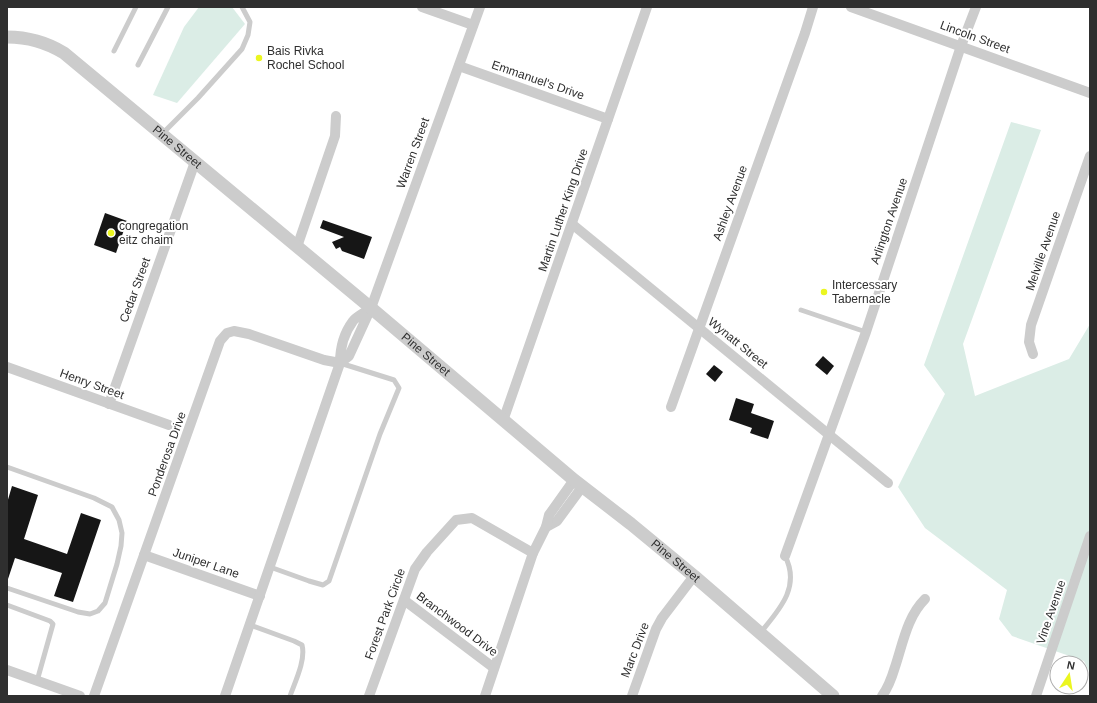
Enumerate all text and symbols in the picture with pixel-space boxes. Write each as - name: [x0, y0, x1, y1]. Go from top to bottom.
- street label: Lincoln Street: [938, 18, 1012, 56]
- place label: Bais Rivka Rochel School: [267, 44, 344, 72]
- marker: Bais Rivka Rochel School: [254, 53, 264, 63]
- street label: Emmanuel's Drive: [490, 58, 586, 103]
- street label: Warren Street: [394, 115, 433, 190]
- street label: Pine Street: [150, 123, 205, 172]
- street label: Martin Luther King Drive: [535, 146, 591, 273]
- street label: Ashley Avenue: [710, 163, 750, 243]
- street label: Arlington Avenue: [868, 176, 910, 266]
- street label: Melville Avenue: [1023, 209, 1063, 293]
- place label: congregation eitz chaim: [119, 219, 188, 247]
- marker: congregation eitz chaim: [106, 228, 116, 238]
- street label: Cedar Street: [117, 255, 153, 324]
- place label: Intercessary Tabernacle: [832, 278, 897, 306]
- marker: Intercessary Tabernacle: [819, 287, 829, 297]
- street label: Wynatt Street: [705, 315, 771, 372]
- street label: Pine Street: [399, 330, 454, 380]
- street label: Henry Street: [58, 366, 127, 402]
- street label: Ponderosa Drive: [145, 409, 189, 498]
- street label: Pine Street: [648, 537, 704, 586]
- street label: Juniper Lane: [171, 545, 241, 581]
- street label: Forest Park Circle: [362, 566, 408, 662]
- street label: Vine Avenue: [1033, 578, 1069, 646]
- street label: Branchwood Drive: [414, 589, 501, 659]
- street label: Marc Drive: [618, 620, 652, 680]
- north arrow: [1049, 655, 1089, 695]
- text: N: [1066, 659, 1076, 672]

